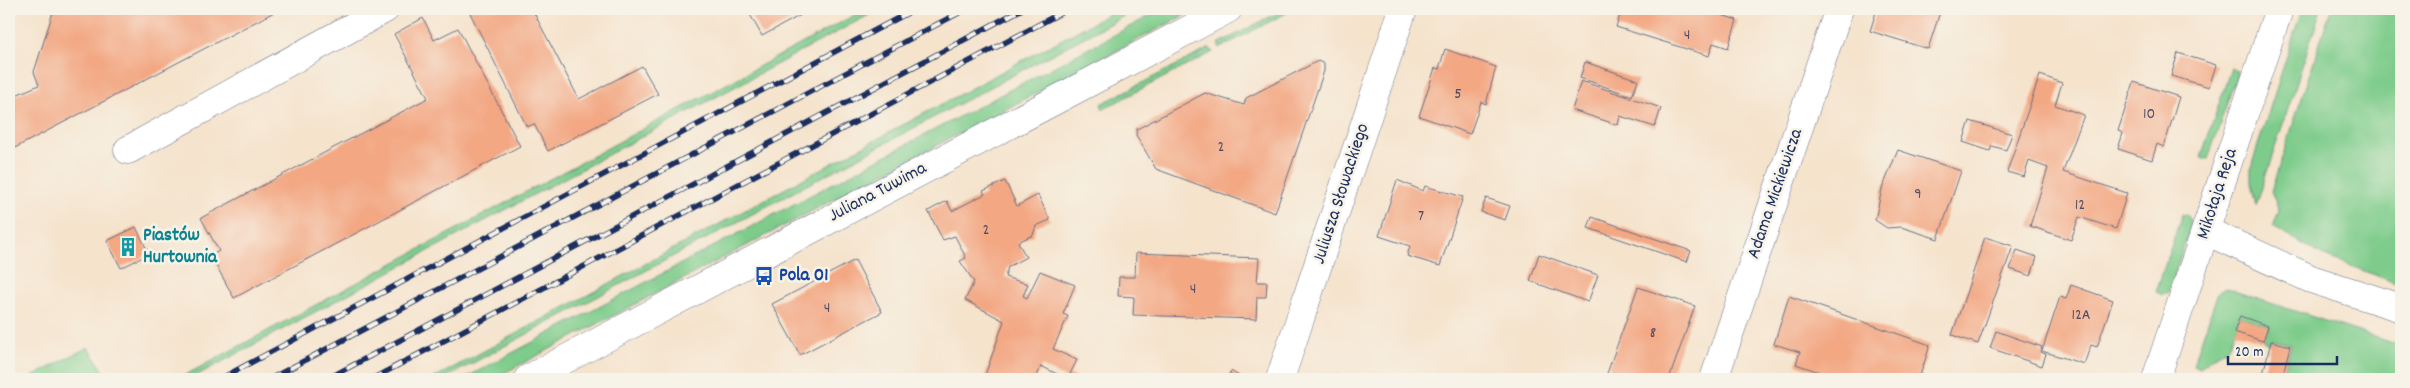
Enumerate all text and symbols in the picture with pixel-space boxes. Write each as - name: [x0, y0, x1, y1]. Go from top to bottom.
- house number: 4: [1684, 24, 1690, 47]
- house number: 5: [1454, 83, 1462, 106]
- house number: 10: [2143, 103, 2155, 126]
- street label: Juliusza Słowackiego: [1307, 120, 1377, 268]
- street label: Adama Mickiewicza: [1741, 124, 1811, 263]
- house number: 2: [1218, 136, 1225, 159]
- street label: Mikołaja Reja: [2191, 144, 2246, 243]
- street label: Juliana Tuwima: [824, 155, 933, 230]
- house number: 9: [1914, 183, 1922, 206]
- house number: 12: [2075, 194, 2085, 217]
- house number: 7: [1418, 205, 1424, 228]
- house number: 2: [983, 219, 990, 242]
- place label: Piastów Hurtownia: [143, 223, 218, 272]
- building icon: Piastów Hurtownia: [117, 236, 139, 258]
- place label: Pola 01: [779, 263, 828, 290]
- bus stop icon: Pola 01: [753, 265, 775, 287]
- house number: 4: [1190, 278, 1196, 301]
- house number: 4: [824, 297, 830, 320]
- house number: 12A: [2071, 304, 2091, 327]
- house number: 8: [1650, 322, 1656, 345]
- scale bar: [2228, 333, 2336, 365]
- text: 20 m: [2235, 342, 2263, 364]

